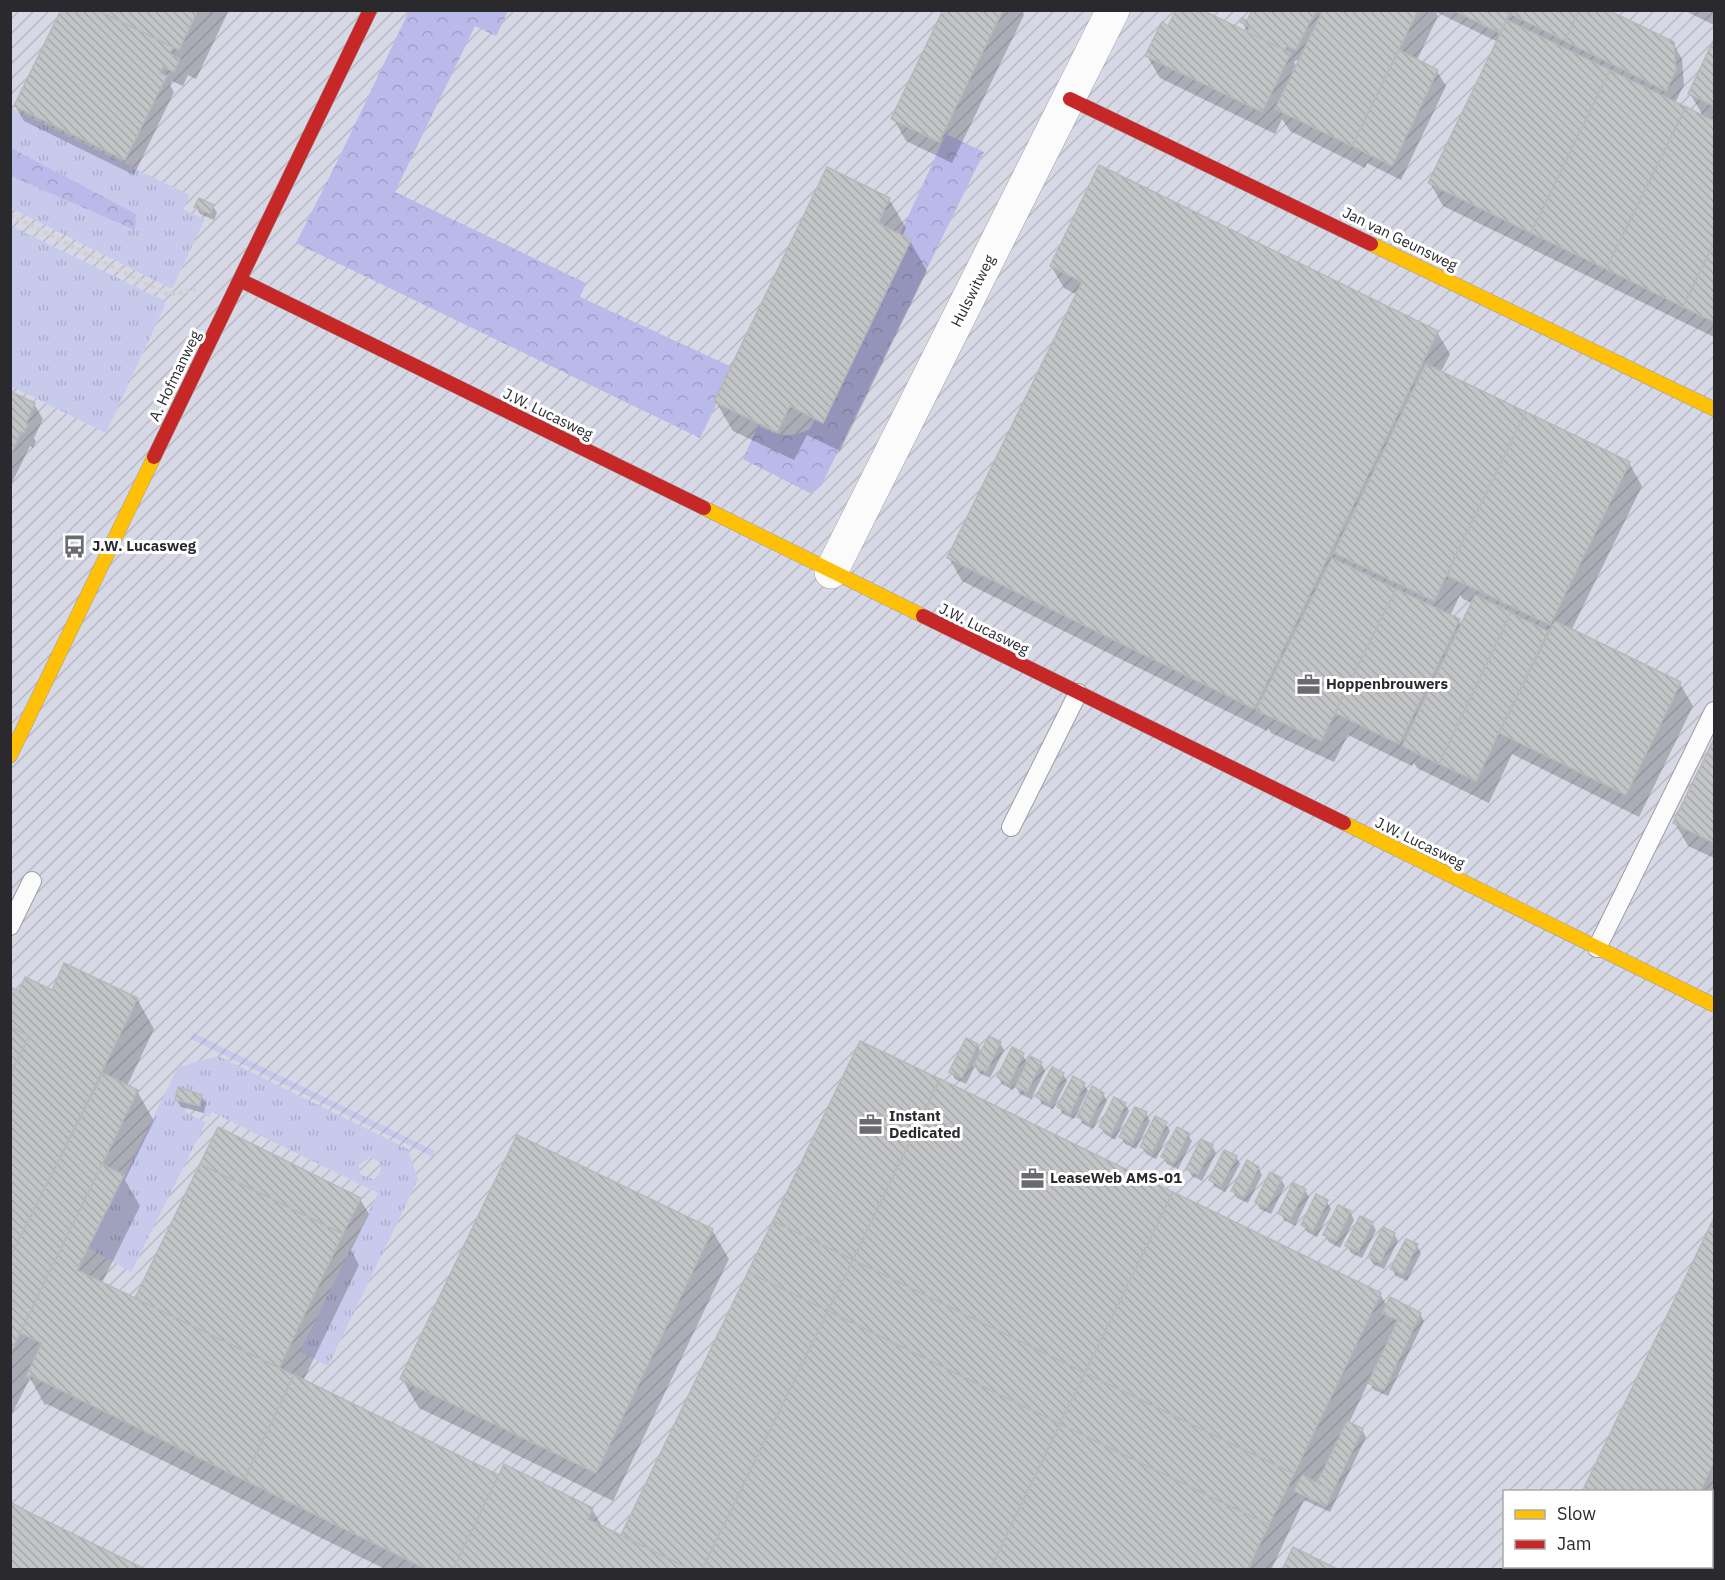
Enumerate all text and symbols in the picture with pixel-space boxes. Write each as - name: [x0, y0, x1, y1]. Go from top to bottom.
- street label: Jan van Geunsweg: [1340, 203, 1461, 275]
- street label: Hulswitweg: [946, 251, 999, 330]
- street label: A. Hofmanweg: [144, 327, 205, 424]
- street label: J.W. Lucasweg: [500, 384, 596, 444]
- bus stop icon: J.W. Lucasweg: [61, 533, 87, 559]
- place label: J.W. Lucasweg: [92, 536, 197, 555]
- street label: J.W. Lucasweg: [936, 599, 1032, 659]
- office icon: Hoppenbrouwers: [1295, 671, 1321, 697]
- place label: Hoppenbrouwers: [1326, 674, 1448, 693]
- street label: J.W. Lucasweg: [1372, 813, 1468, 873]
- place label: Instant Dedicated: [889, 1106, 961, 1142]
- office icon: Instant Dedicated: [858, 1112, 884, 1138]
- office icon: LeaseWeb AMS-01: [1019, 1165, 1045, 1191]
- place label: LeaseWeb AMS-01: [1050, 1168, 1182, 1187]
- legend: [1503, 1490, 1713, 1568]
- text: Slow: [1557, 1502, 1596, 1525]
- text: Jam: [1557, 1532, 1592, 1555]

